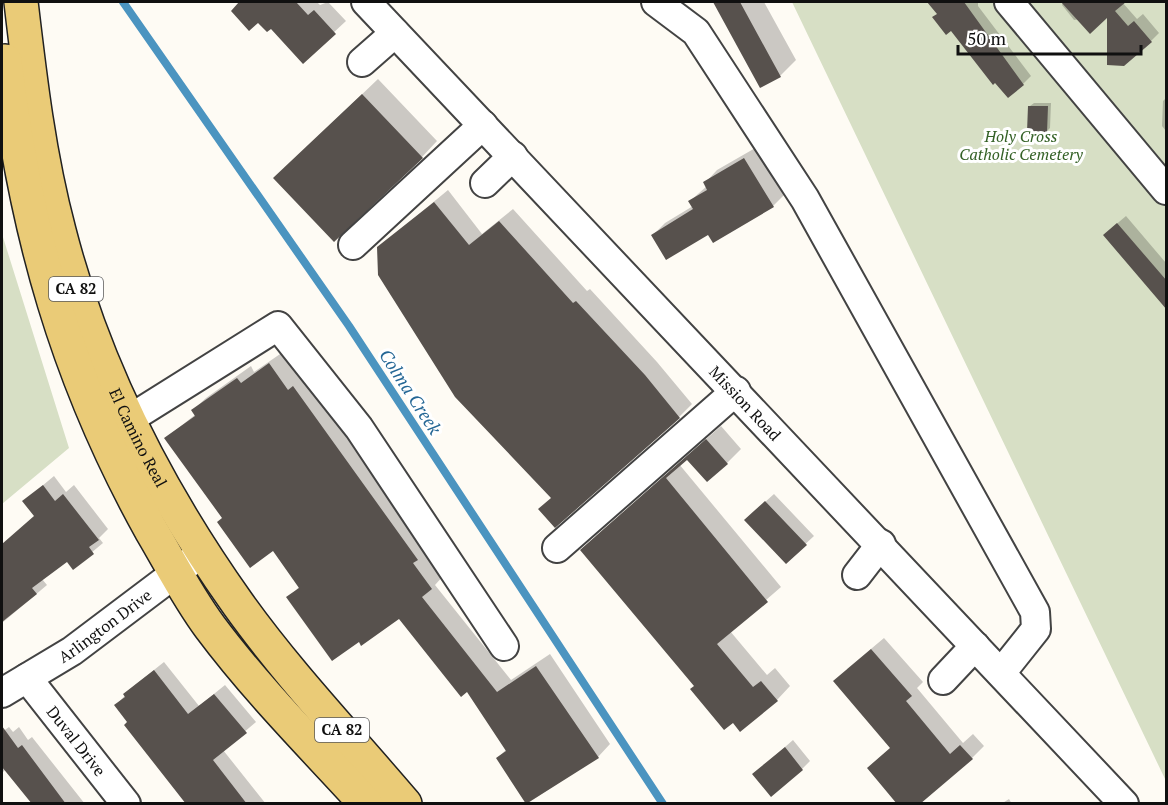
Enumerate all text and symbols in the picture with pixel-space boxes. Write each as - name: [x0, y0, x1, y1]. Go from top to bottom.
- scale bar: [958, 18, 1141, 56]
- text: 50 m: [967, 26, 1007, 50]
- park label: Holy Cross Catholic Cemetery: [959, 125, 1083, 165]
- road number: CA 82: [49, 277, 103, 301]
- water label: Colma Creek: [374, 344, 448, 439]
- street label: Mission Road: [704, 361, 786, 445]
- street label: El Camino Real: [104, 385, 172, 491]
- street label: Arlington Drive: [54, 584, 156, 668]
- street label: Duval Drive: [42, 701, 111, 781]
- road number: CA 82: [315, 718, 369, 742]

